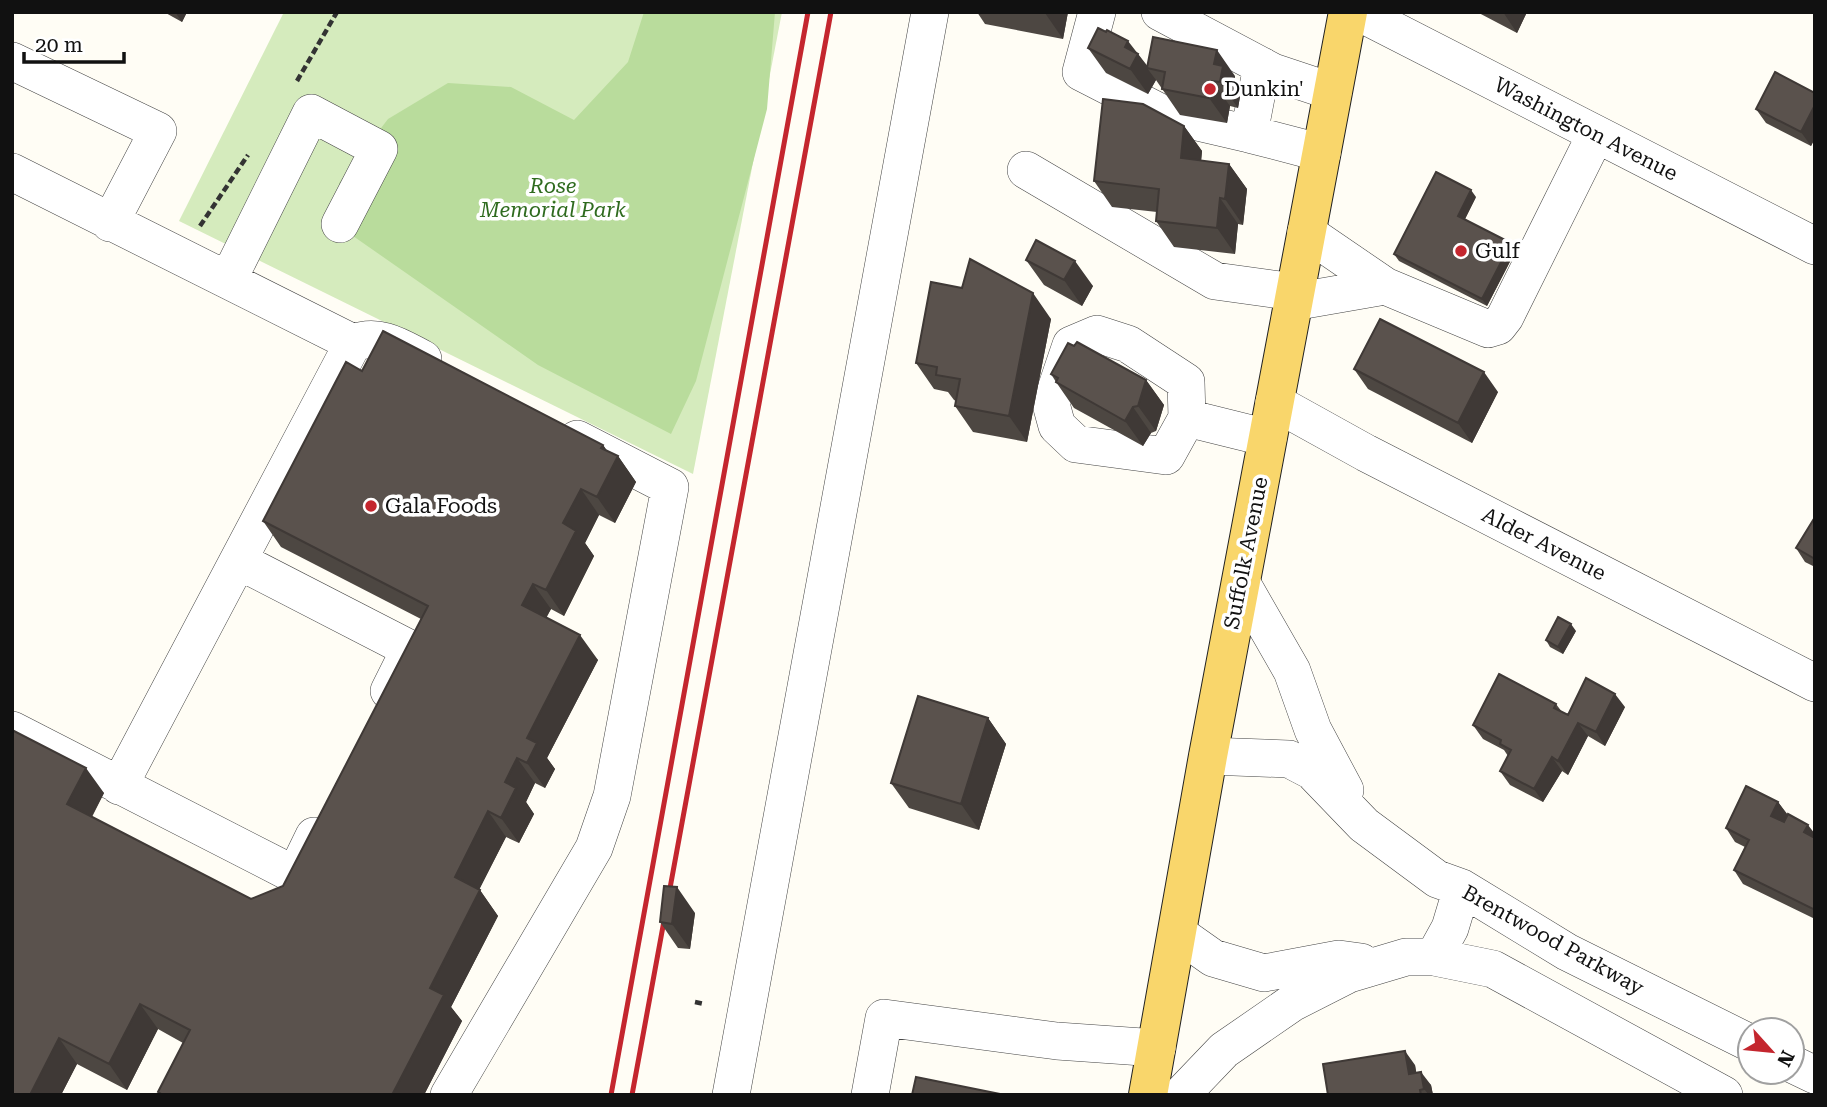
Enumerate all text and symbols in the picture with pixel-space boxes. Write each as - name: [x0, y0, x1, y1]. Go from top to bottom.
- scale bar: [24, 21, 124, 65]
- text: 20 m: [35, 33, 83, 57]
- street label: Washington Avenue: [1490, 72, 1682, 186]
- place label: Dunkin': [1224, 77, 1304, 101]
- marker: Dunkin': [1202, 81, 1218, 97]
- park label: Rose Memorial Park: [479, 174, 627, 222]
- place label: Gulf: [1475, 239, 1520, 263]
- marker: Gulf: [1453, 243, 1469, 259]
- street label: Suffolk Avenue: [1219, 475, 1273, 631]
- place label: Gala Foods: [385, 494, 497, 518]
- marker: Gala Foods: [363, 498, 379, 514]
- street label: Alder Avenue: [1478, 503, 1610, 585]
- street label: Brentwood Parkway: [1458, 880, 1648, 1000]
- north arrow: [1736, 1016, 1806, 1086]
- text: N: [1772, 1047, 1799, 1071]

